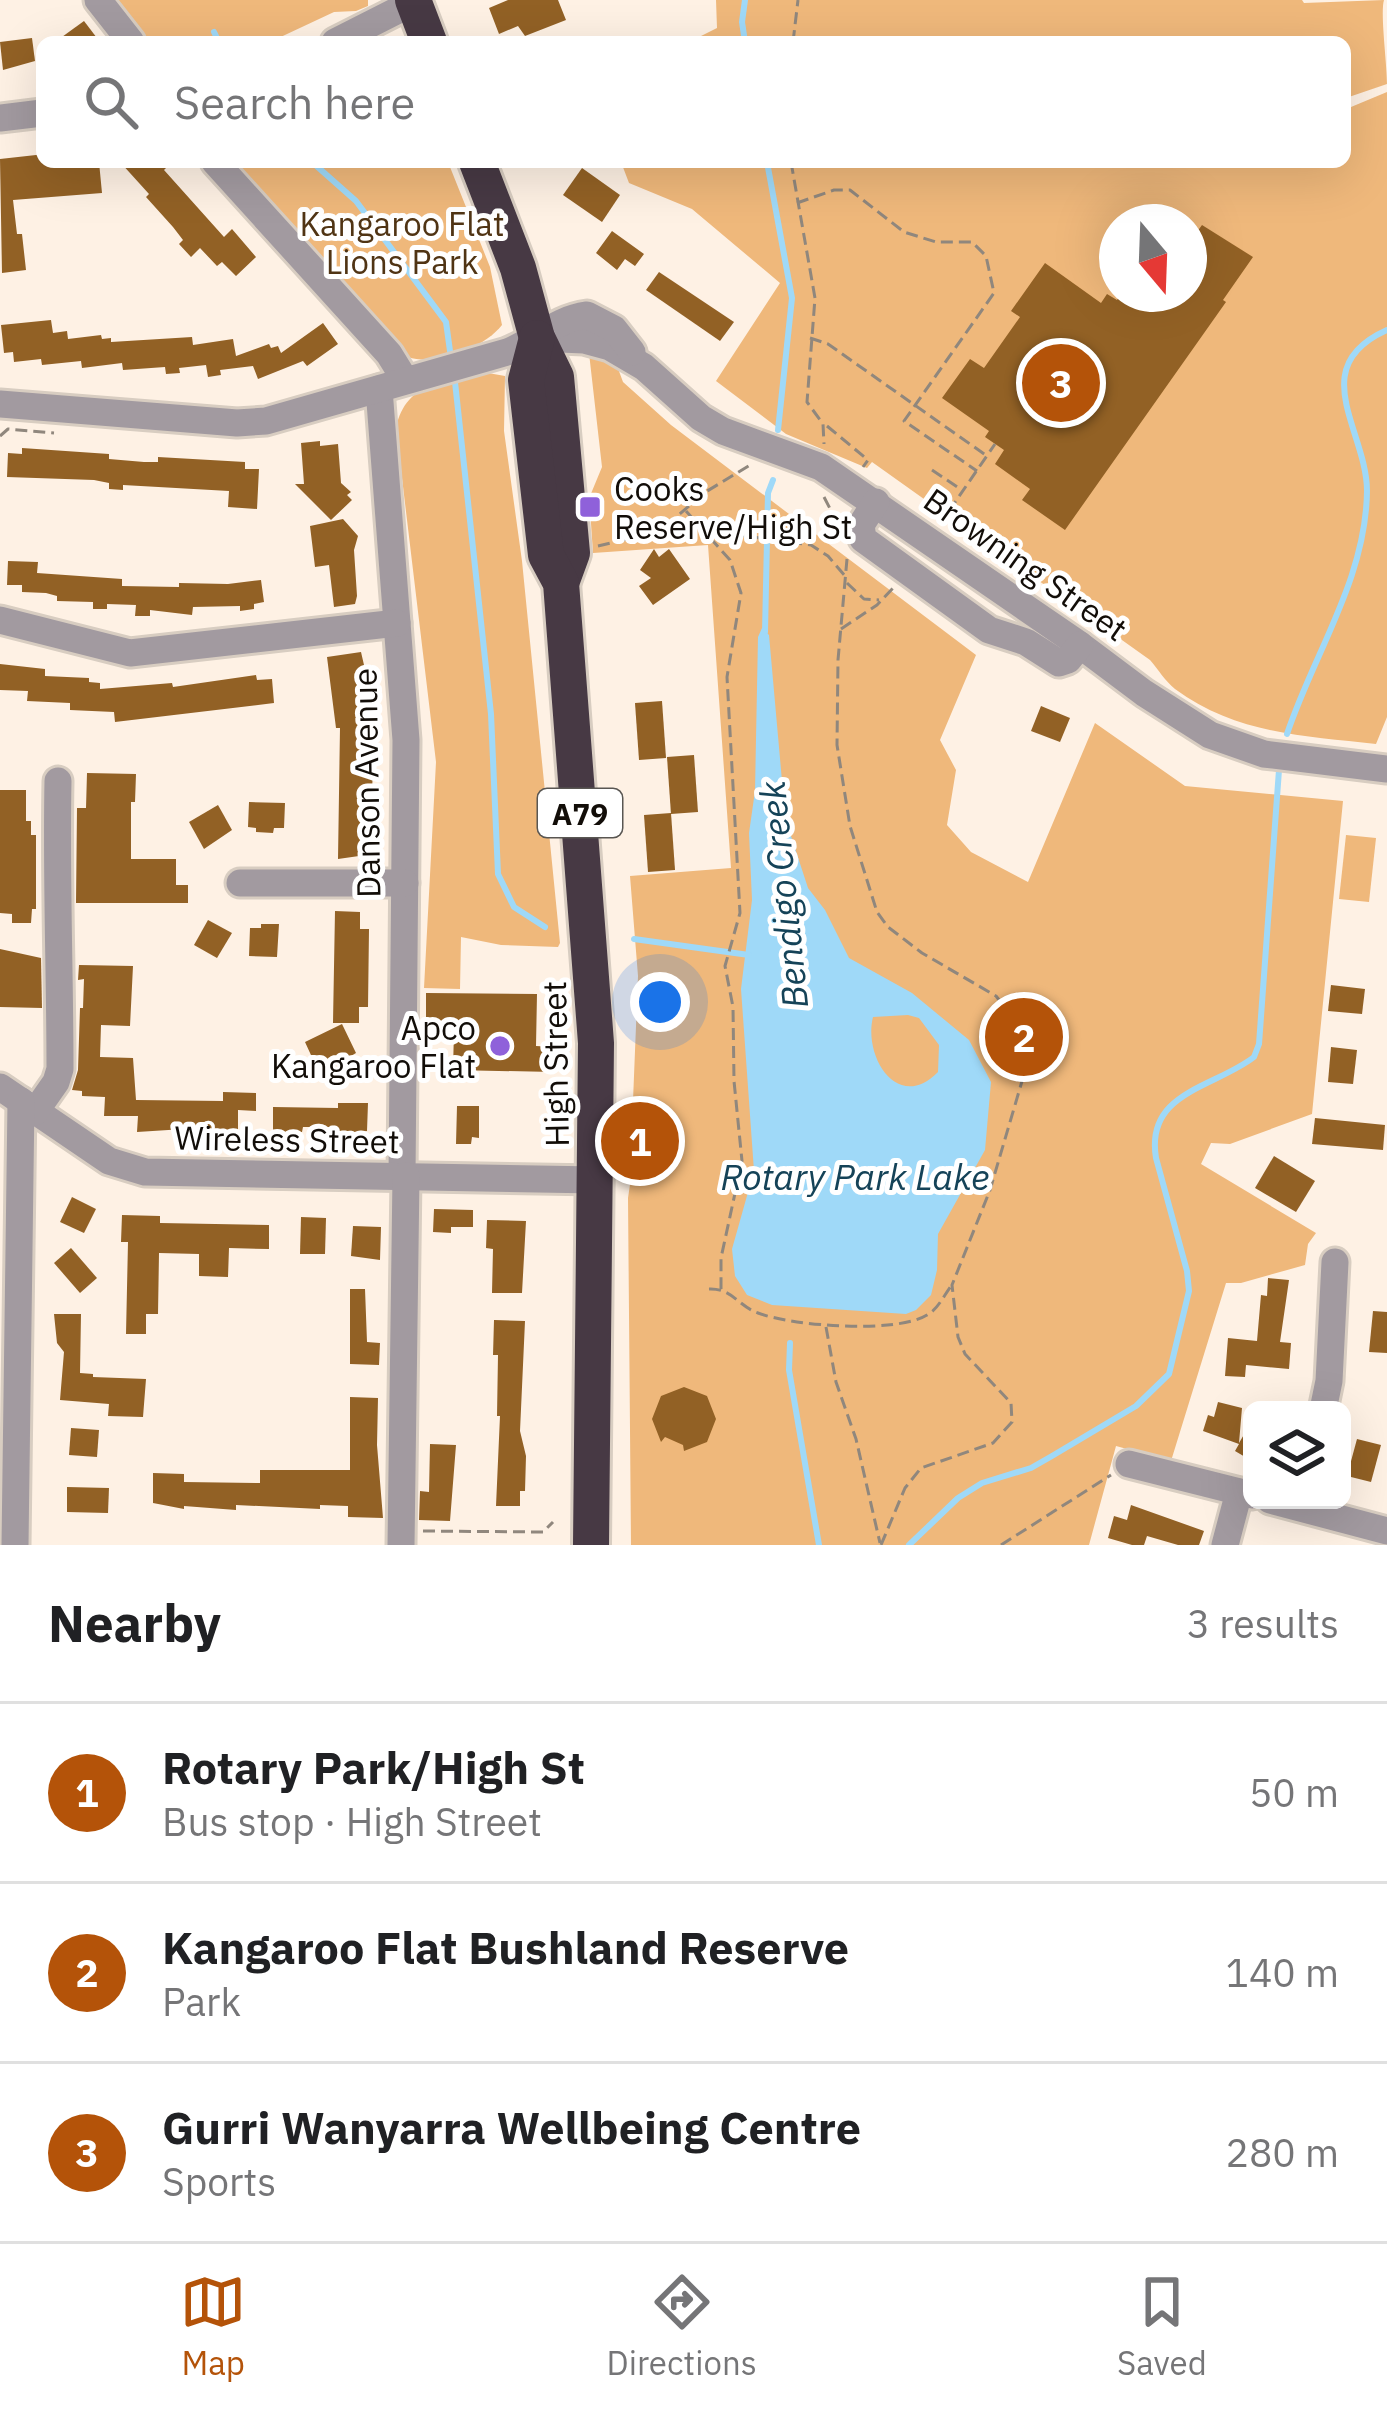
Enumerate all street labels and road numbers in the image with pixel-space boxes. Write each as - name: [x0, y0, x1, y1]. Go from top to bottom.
- street label: Browning Street: [916, 478, 1136, 650]
- street label: Danson Avenue: [342, 668, 390, 898]
- road number: A79: [538, 789, 622, 837]
- street label: High Street: [532, 981, 578, 1147]
- street label: Wireless Street: [174, 1116, 400, 1162]

